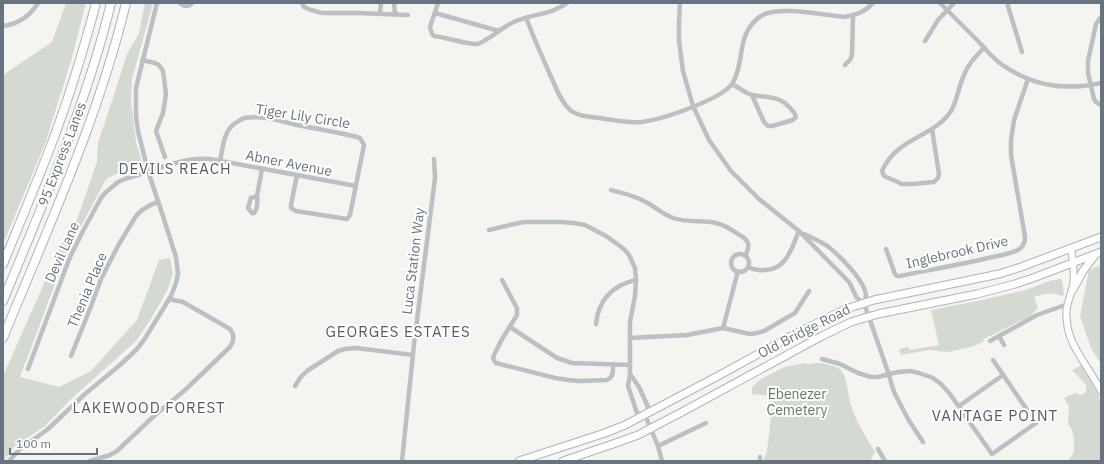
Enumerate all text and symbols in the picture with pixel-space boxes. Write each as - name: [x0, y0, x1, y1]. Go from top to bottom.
- street label: 95 Express Lanes: [34, 99, 90, 209]
- street label: Tiger Lily Circle: [255, 100, 352, 132]
- street label: Abner Avenue: [244, 146, 334, 180]
- district label: DEVILS REACH: [118, 159, 232, 178]
- street label: Luca Station Way: [398, 207, 428, 315]
- street label: Devil Lane: [41, 219, 83, 285]
- street label: Inglebrook Drive: [904, 231, 1010, 273]
- street label: Thenia Place: [63, 249, 111, 330]
- street label: Old Bridge Road: [755, 300, 853, 362]
- district label: GEORGES ESTATES: [325, 322, 471, 341]
- park label: Ebenezer Cemetery: [766, 385, 828, 419]
- district label: LAKEWOOD FOREST: [72, 398, 226, 417]
- district label: VANTAGE POINT: [932, 406, 1058, 425]
- scale bar: [10, 430, 97, 456]
- text: 100 m: [16, 436, 51, 451]

